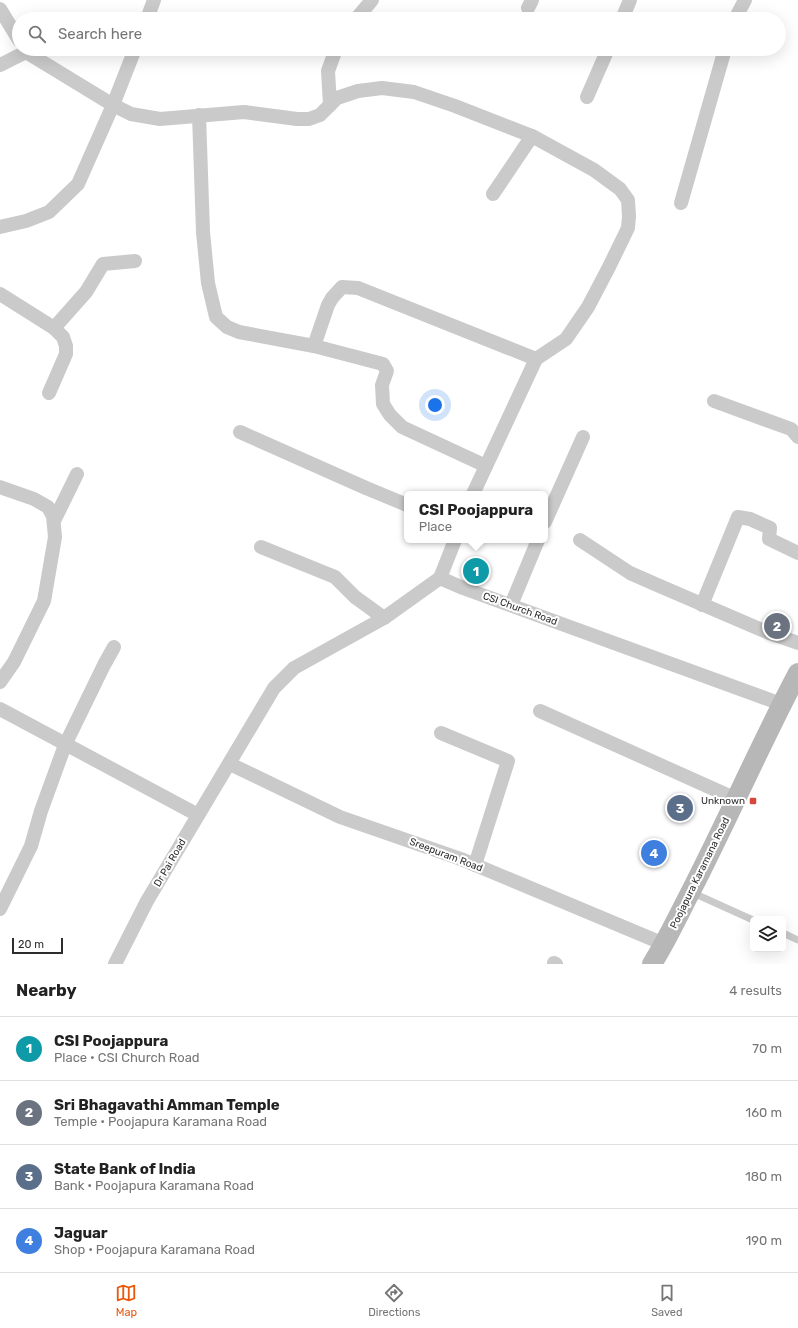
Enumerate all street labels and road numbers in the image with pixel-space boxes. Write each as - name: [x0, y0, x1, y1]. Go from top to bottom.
- street label: CSI Church Road: [481, 590, 559, 628]
- street label: Poojapura Karamana Road: [668, 815, 732, 931]
- street label: Sreepuram Road: [408, 836, 484, 874]
- street label: Dr Pai Road: [151, 837, 189, 889]

